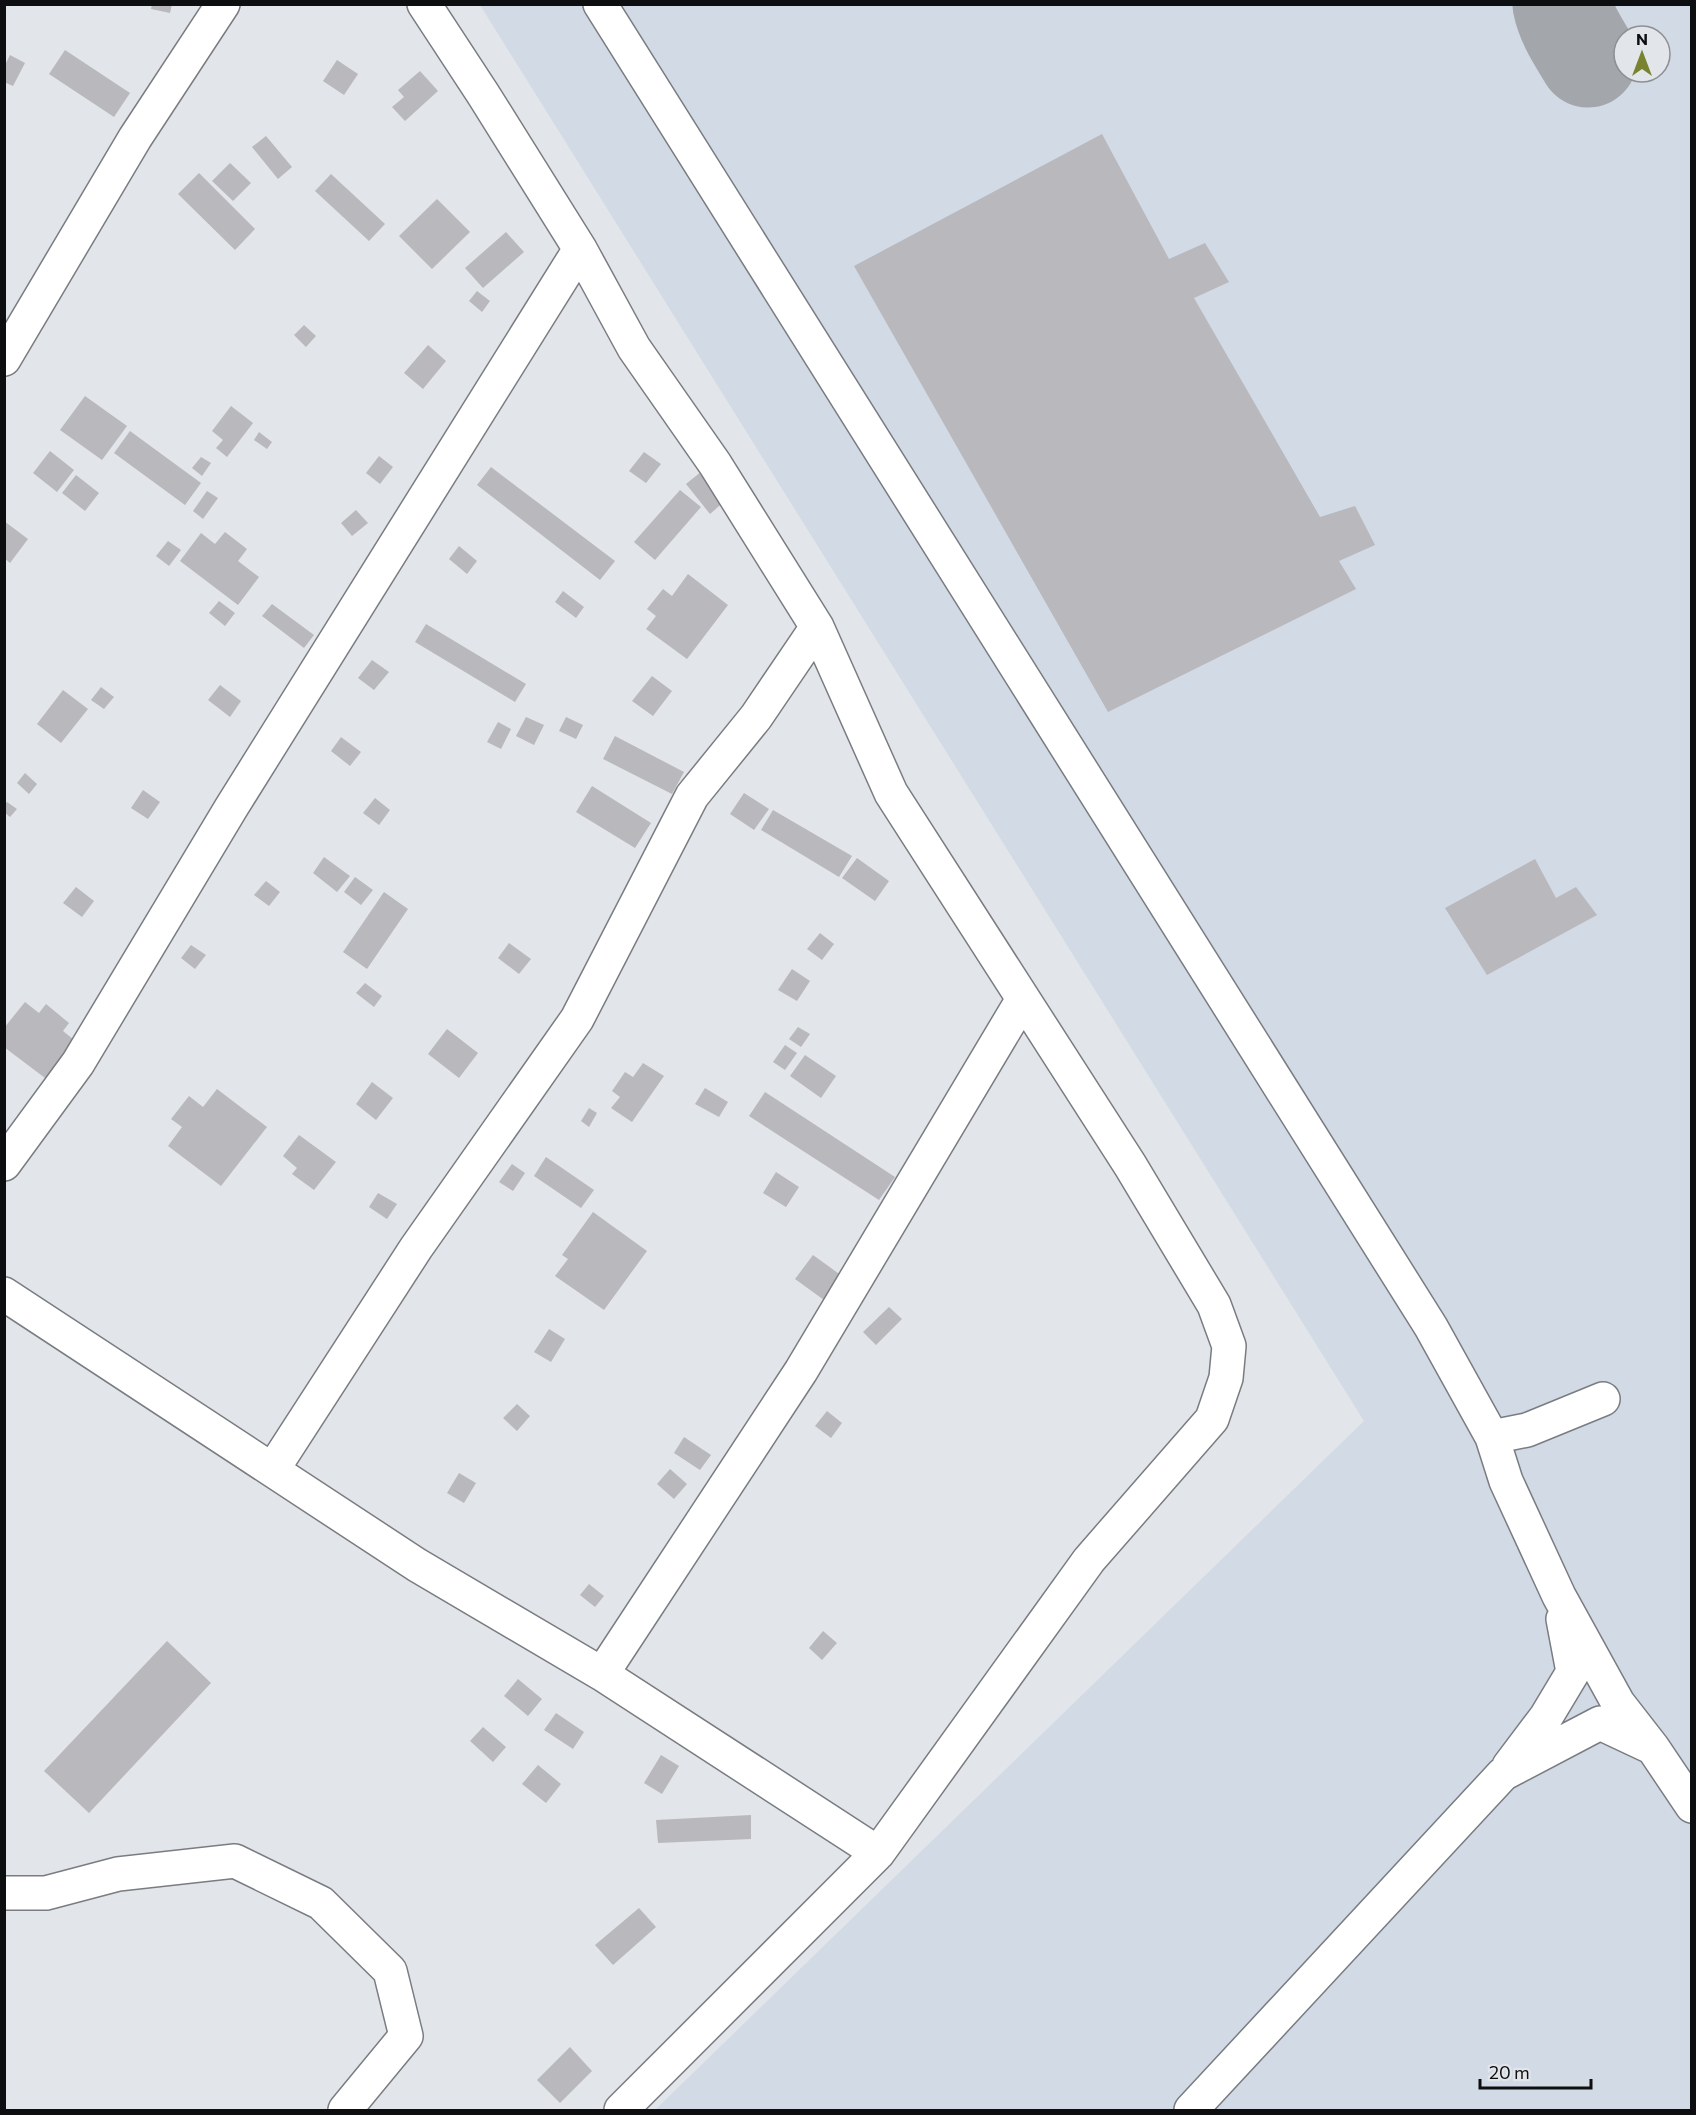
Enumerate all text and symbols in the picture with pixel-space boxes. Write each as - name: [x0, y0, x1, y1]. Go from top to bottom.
- north arrow: [1612, 24, 1672, 84]
- text: N: [1636, 29, 1648, 48]
- scale bar: [1480, 2052, 1591, 2090]
- text: 20 m: [1489, 2061, 1530, 2083]

